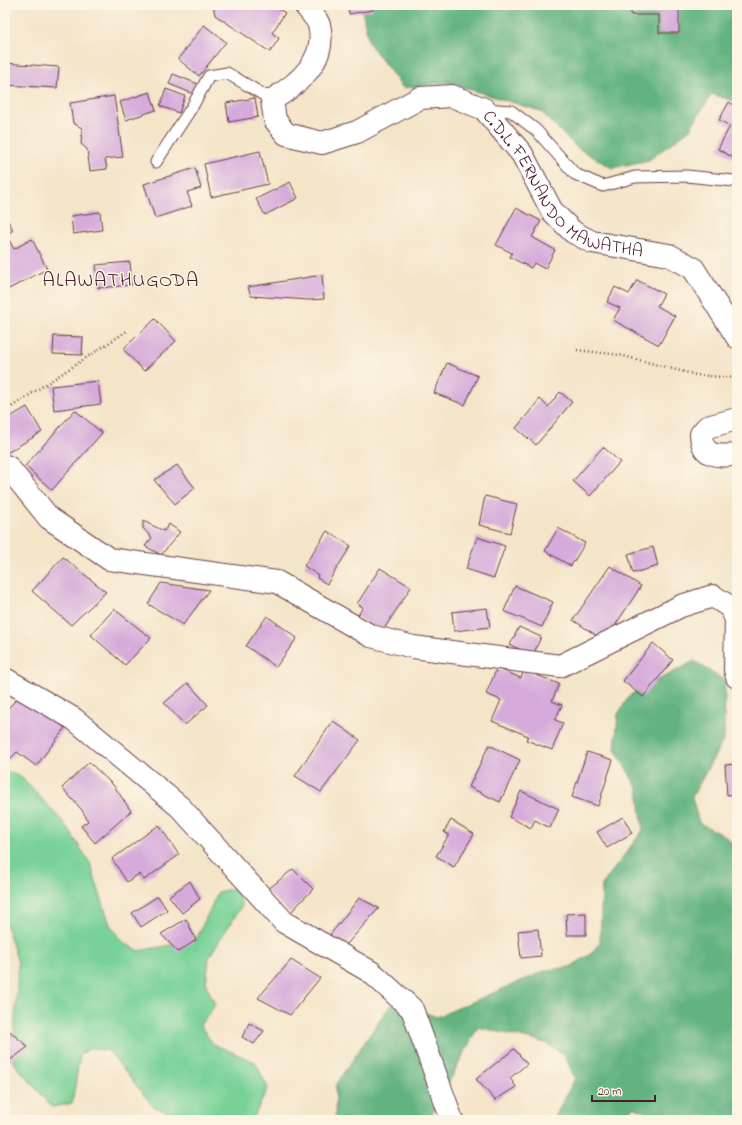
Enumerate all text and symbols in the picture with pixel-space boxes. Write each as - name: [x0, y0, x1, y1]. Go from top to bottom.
- street label: C.D.L. FERNANDO MAWATHA: [475, 105, 645, 265]
- district label: ALAWATHUGODA: [43, 267, 199, 296]
- scale bar: [592, 1077, 655, 1103]
- text: 20 m: [598, 1083, 621, 1101]

